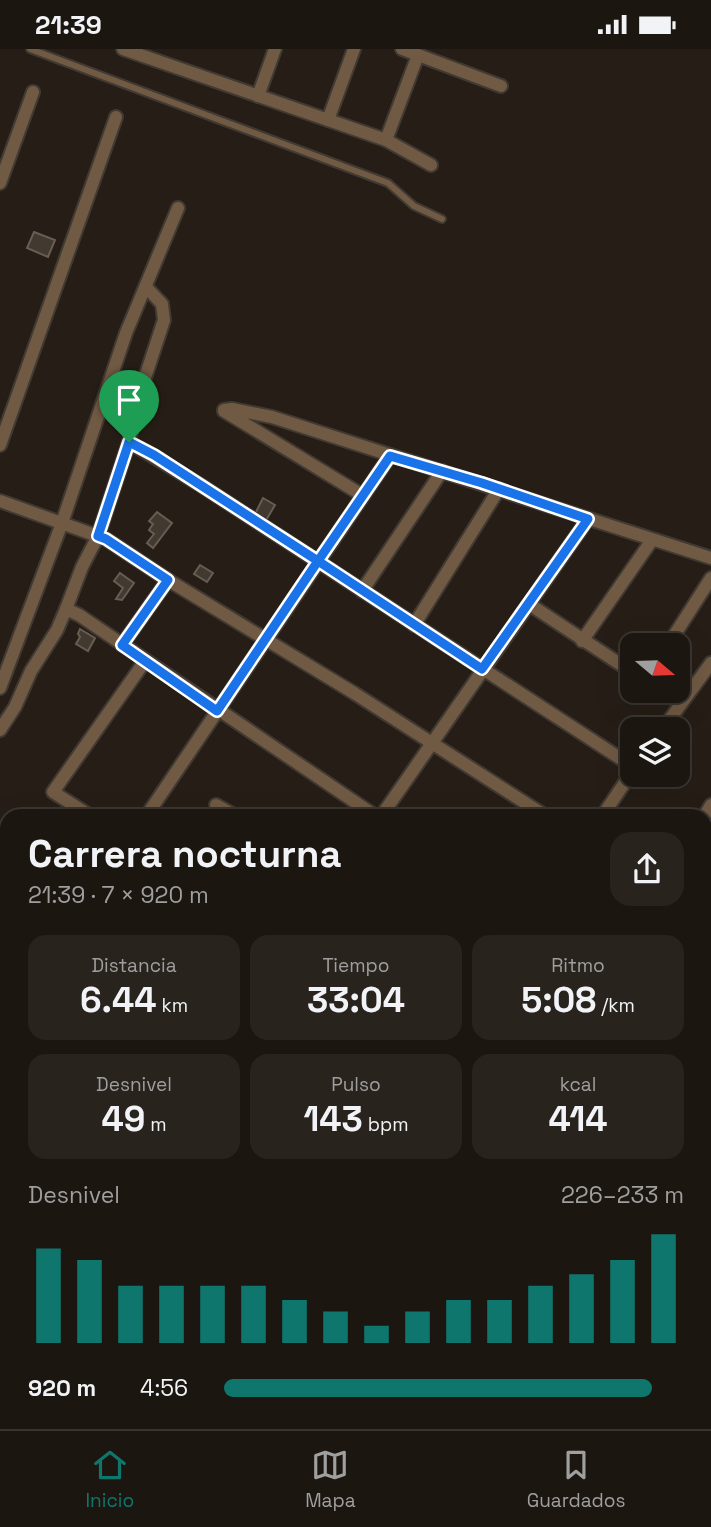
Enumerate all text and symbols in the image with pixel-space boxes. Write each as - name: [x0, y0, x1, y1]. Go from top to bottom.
- text: 21:39: [35, 8, 102, 42]
- pin: [99, 370, 159, 442]
- icon: arrive: [110, 381, 148, 419]
- north arrow: [620, 633, 690, 703]
- map controls: [620, 633, 690, 787]
- button: layers: [620, 717, 690, 787]
- text: Carrera nocturna: [28, 830, 341, 878]
- button: share: [610, 832, 684, 906]
- text: 21:39 · 7 × 920 m: [28, 880, 209, 910]
- text: Distancia: [91, 953, 177, 978]
- text: Tiempo: [322, 953, 390, 978]
- text: Ritmo: [551, 953, 605, 978]
- text: 6.44: [80, 978, 157, 1022]
- text: 33:04: [307, 978, 405, 1022]
- text: 5:08: [521, 978, 596, 1022]
- text: km: [157, 993, 188, 1018]
- text: /km: [596, 993, 635, 1018]
- text: Desnivel: [96, 1072, 172, 1097]
- text: Pulso: [331, 1072, 381, 1097]
- text: kcal: [560, 1072, 596, 1097]
- text: 49: [101, 1097, 145, 1141]
- text: 143: [303, 1097, 363, 1141]
- text: 414: [548, 1097, 608, 1141]
- text: m: [145, 1112, 167, 1137]
- text: bpm: [363, 1112, 409, 1137]
- text: Desnivel: [28, 1180, 120, 1210]
- text: 226–233 m: [561, 1180, 684, 1210]
- text: 920 m: [28, 1373, 96, 1403]
- text: 4:56: [140, 1373, 188, 1403]
- tab: Inicio: [85, 1446, 134, 1513]
- tab: Mapa: [305, 1446, 356, 1513]
- tab: Guardados: [527, 1446, 626, 1513]

